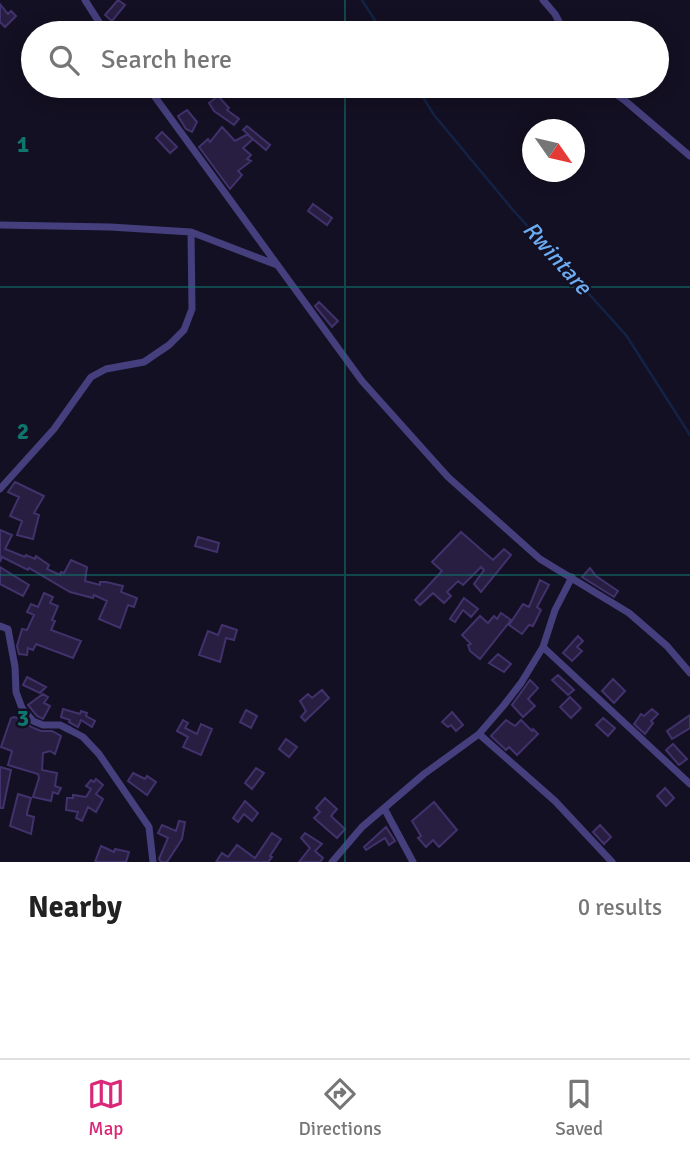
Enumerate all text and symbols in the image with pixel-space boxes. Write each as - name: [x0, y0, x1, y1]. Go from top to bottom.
- search box: [21, 21, 669, 98]
- icon: search: [45, 41, 83, 79]
- text: Search here: [101, 44, 232, 76]
- north arrow: [522, 119, 585, 182]
- text: 1: [17, 130, 29, 159]
- water label: Rwintare: [517, 215, 598, 302]
- text: 2: [17, 417, 29, 446]
- text: 3: [17, 704, 29, 733]
- text: Nearby: [28, 889, 122, 926]
- text: 0 results: [578, 893, 662, 922]
- tab: Map: [87, 1075, 125, 1141]
- tab: Directions: [299, 1075, 382, 1141]
- tab: Saved: [555, 1075, 603, 1141]

